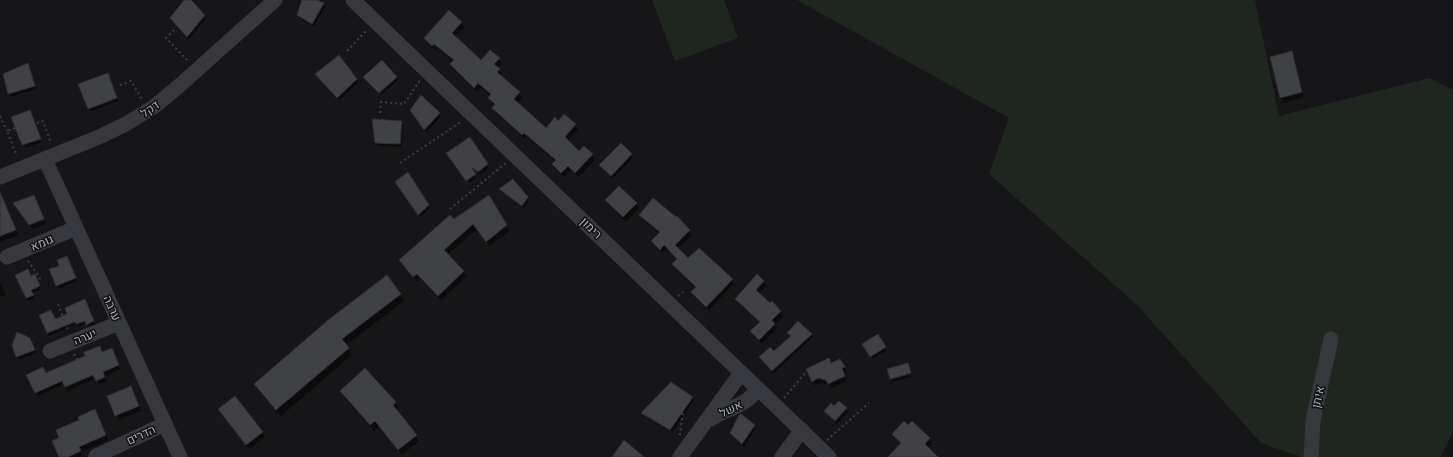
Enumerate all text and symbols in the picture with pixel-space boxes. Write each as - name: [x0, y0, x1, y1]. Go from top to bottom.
- street label: דקל: [138, 98, 162, 120]
- street label: רימון: [577, 215, 605, 241]
- street label: גומא: [28, 232, 56, 254]
- street label: ערבה: [100, 293, 124, 323]
- street label: יערה: [71, 326, 99, 348]
- street label: איתן: [1309, 384, 1327, 409]
- street label: אשל: [717, 397, 745, 420]
- street label: הדרים: [124, 422, 158, 448]

